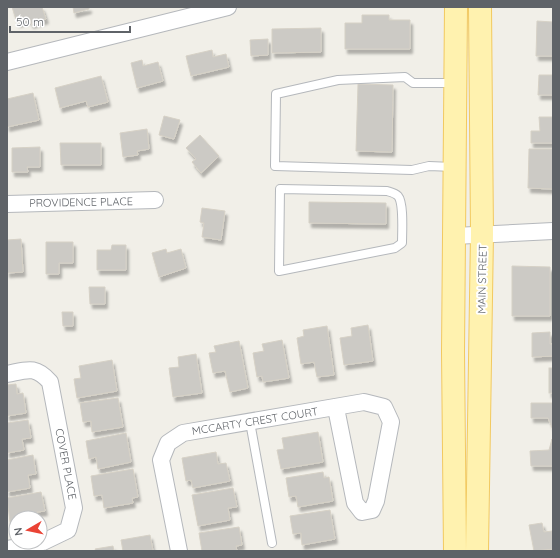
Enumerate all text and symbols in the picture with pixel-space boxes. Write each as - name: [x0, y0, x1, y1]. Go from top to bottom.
- scale bar: [10, 8, 130, 34]
- text: 50 m: [16, 14, 44, 29]
- street label: PROVIDENCE PLACE: [29, 194, 133, 210]
- street label: MAIN STREET: [474, 244, 490, 314]
- street label: MCCARTY CREST COURT: [191, 404, 319, 438]
- street label: COVER PLACE: [52, 427, 80, 501]
- north arrow: [8, 510, 48, 550]
- text: N: [11, 526, 26, 537]

